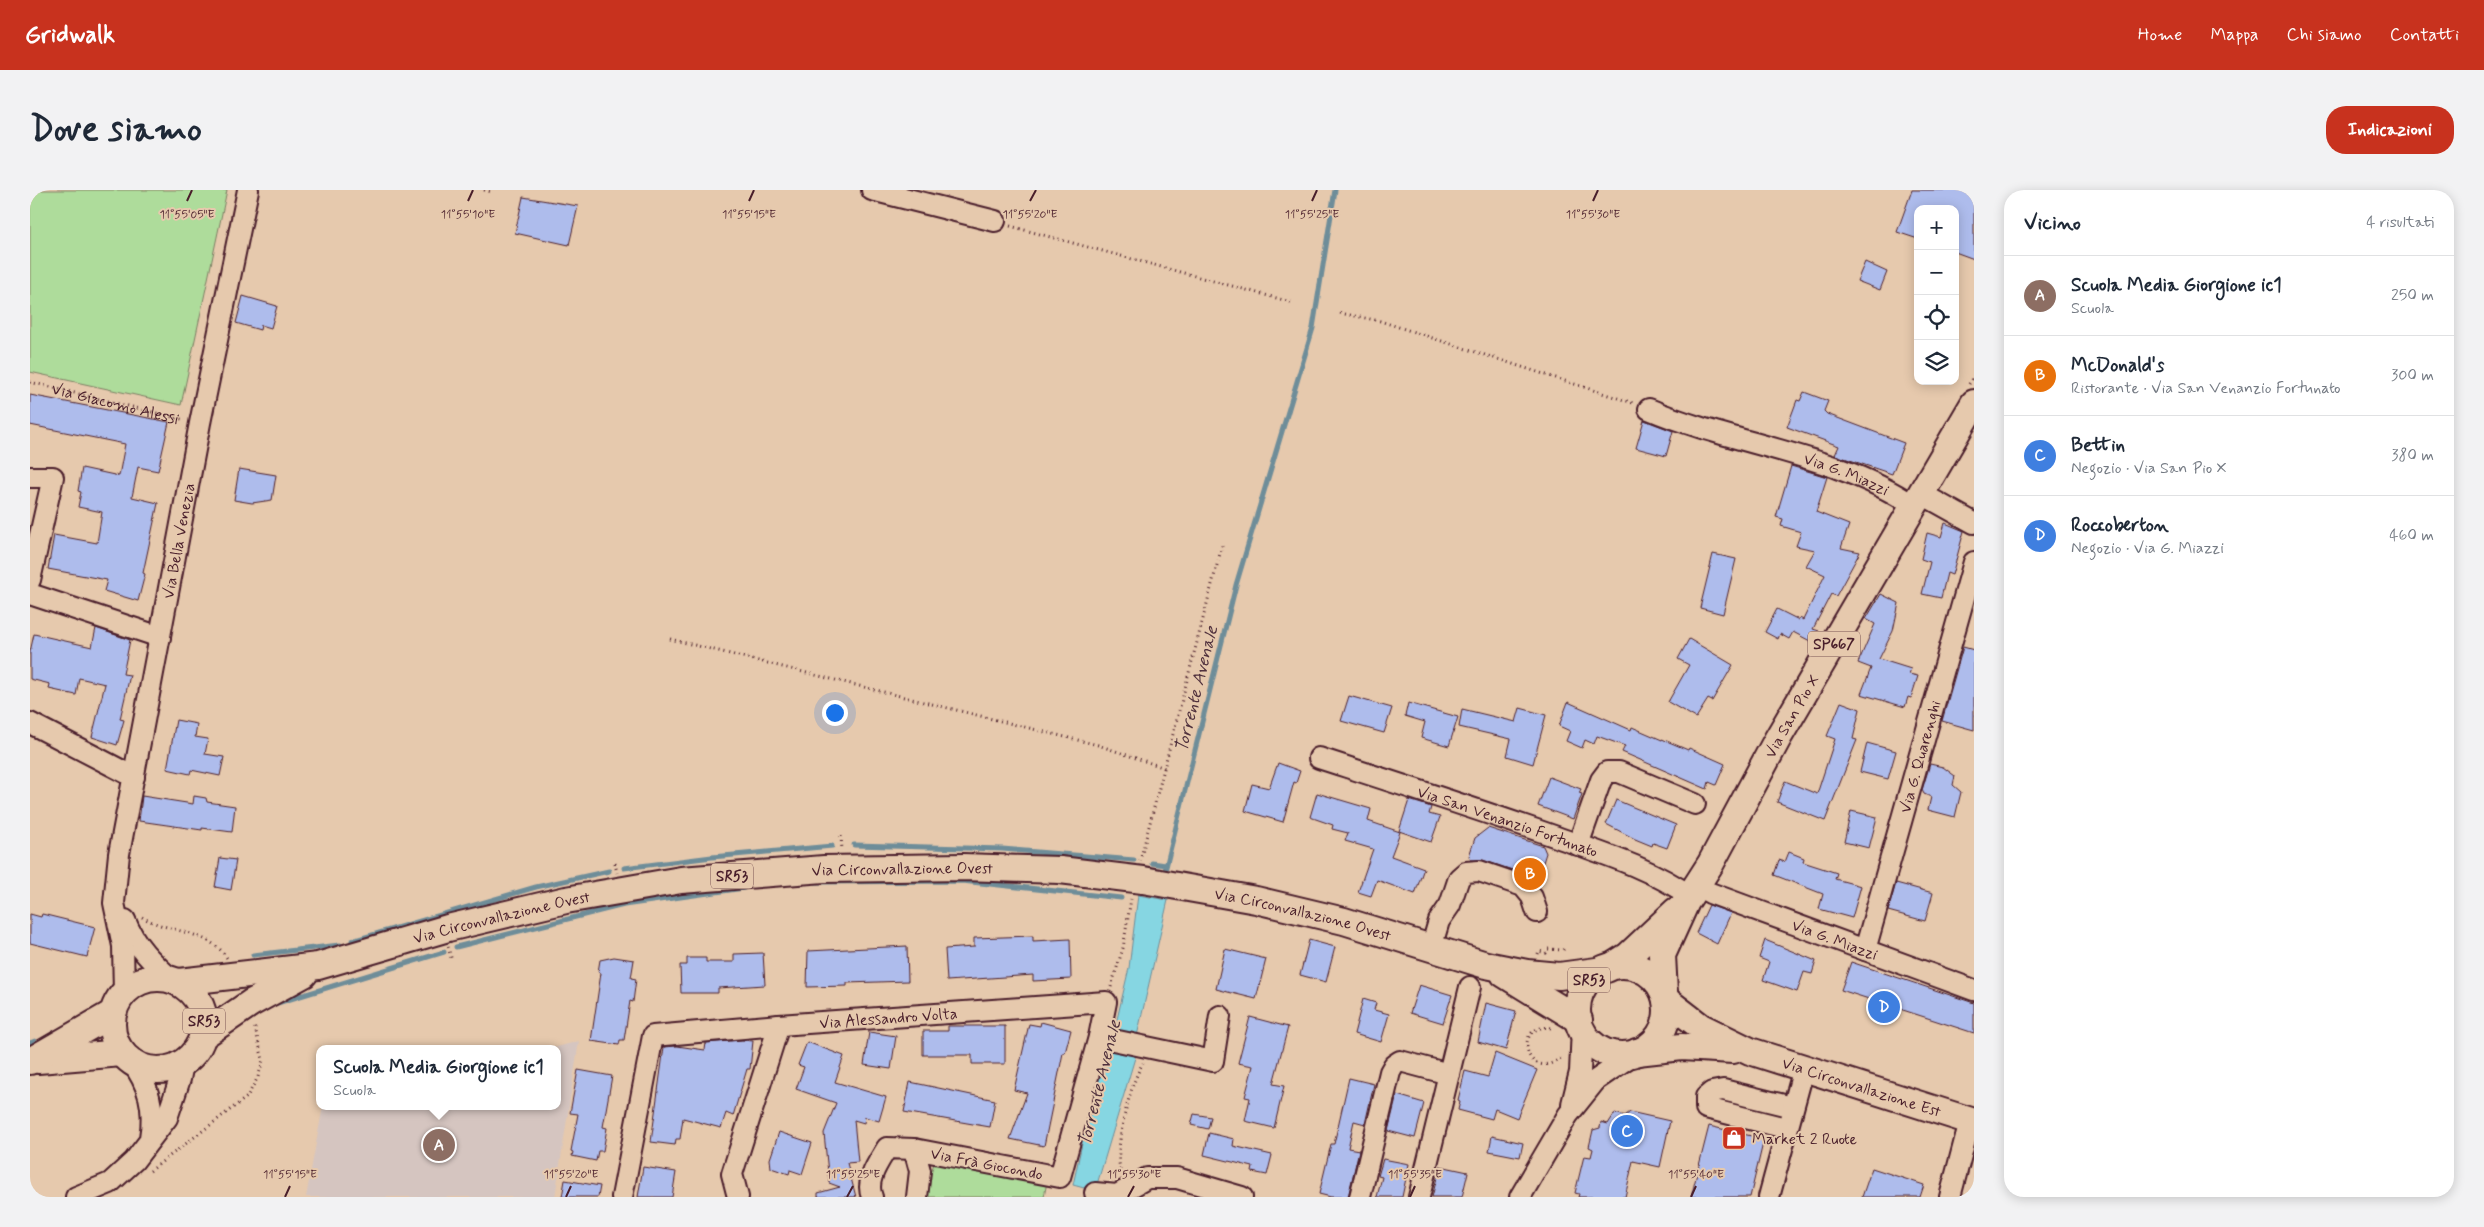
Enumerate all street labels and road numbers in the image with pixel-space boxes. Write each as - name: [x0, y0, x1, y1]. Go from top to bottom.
- street label: Via Giacomo Alessi: [49, 379, 181, 430]
- street label: Via G. Miazzi: [1801, 449, 1893, 501]
- street label: Via Bella Venezia: [158, 481, 201, 601]
- road number: SP667: [1808, 632, 1860, 656]
- street label: Via San Pio X: [1760, 671, 1825, 762]
- street label: Via G. Quarenghi: [1895, 698, 1947, 816]
- street label: Via San Venanzio Fortunato: [1414, 782, 1601, 863]
- street label: Via Circonvallazione Ovest: [811, 858, 993, 882]
- road number: SR53: [711, 864, 753, 888]
- street label: Via Circonvallazione Ovest: [1213, 884, 1393, 947]
- street label: Via Circonvallazione Ovest: [411, 887, 592, 950]
- street label: Via G. Miazzi: [1789, 915, 1881, 966]
- road number: SR53: [1568, 968, 1610, 992]
- street label: Via Alessandro Volta: [819, 1003, 958, 1034]
- road number: SR53: [183, 1008, 225, 1034]
- street label: Via Circonvallazione Est: [1779, 1053, 1943, 1123]
- street label: Via Frà Giocondo: [929, 1143, 1045, 1186]

